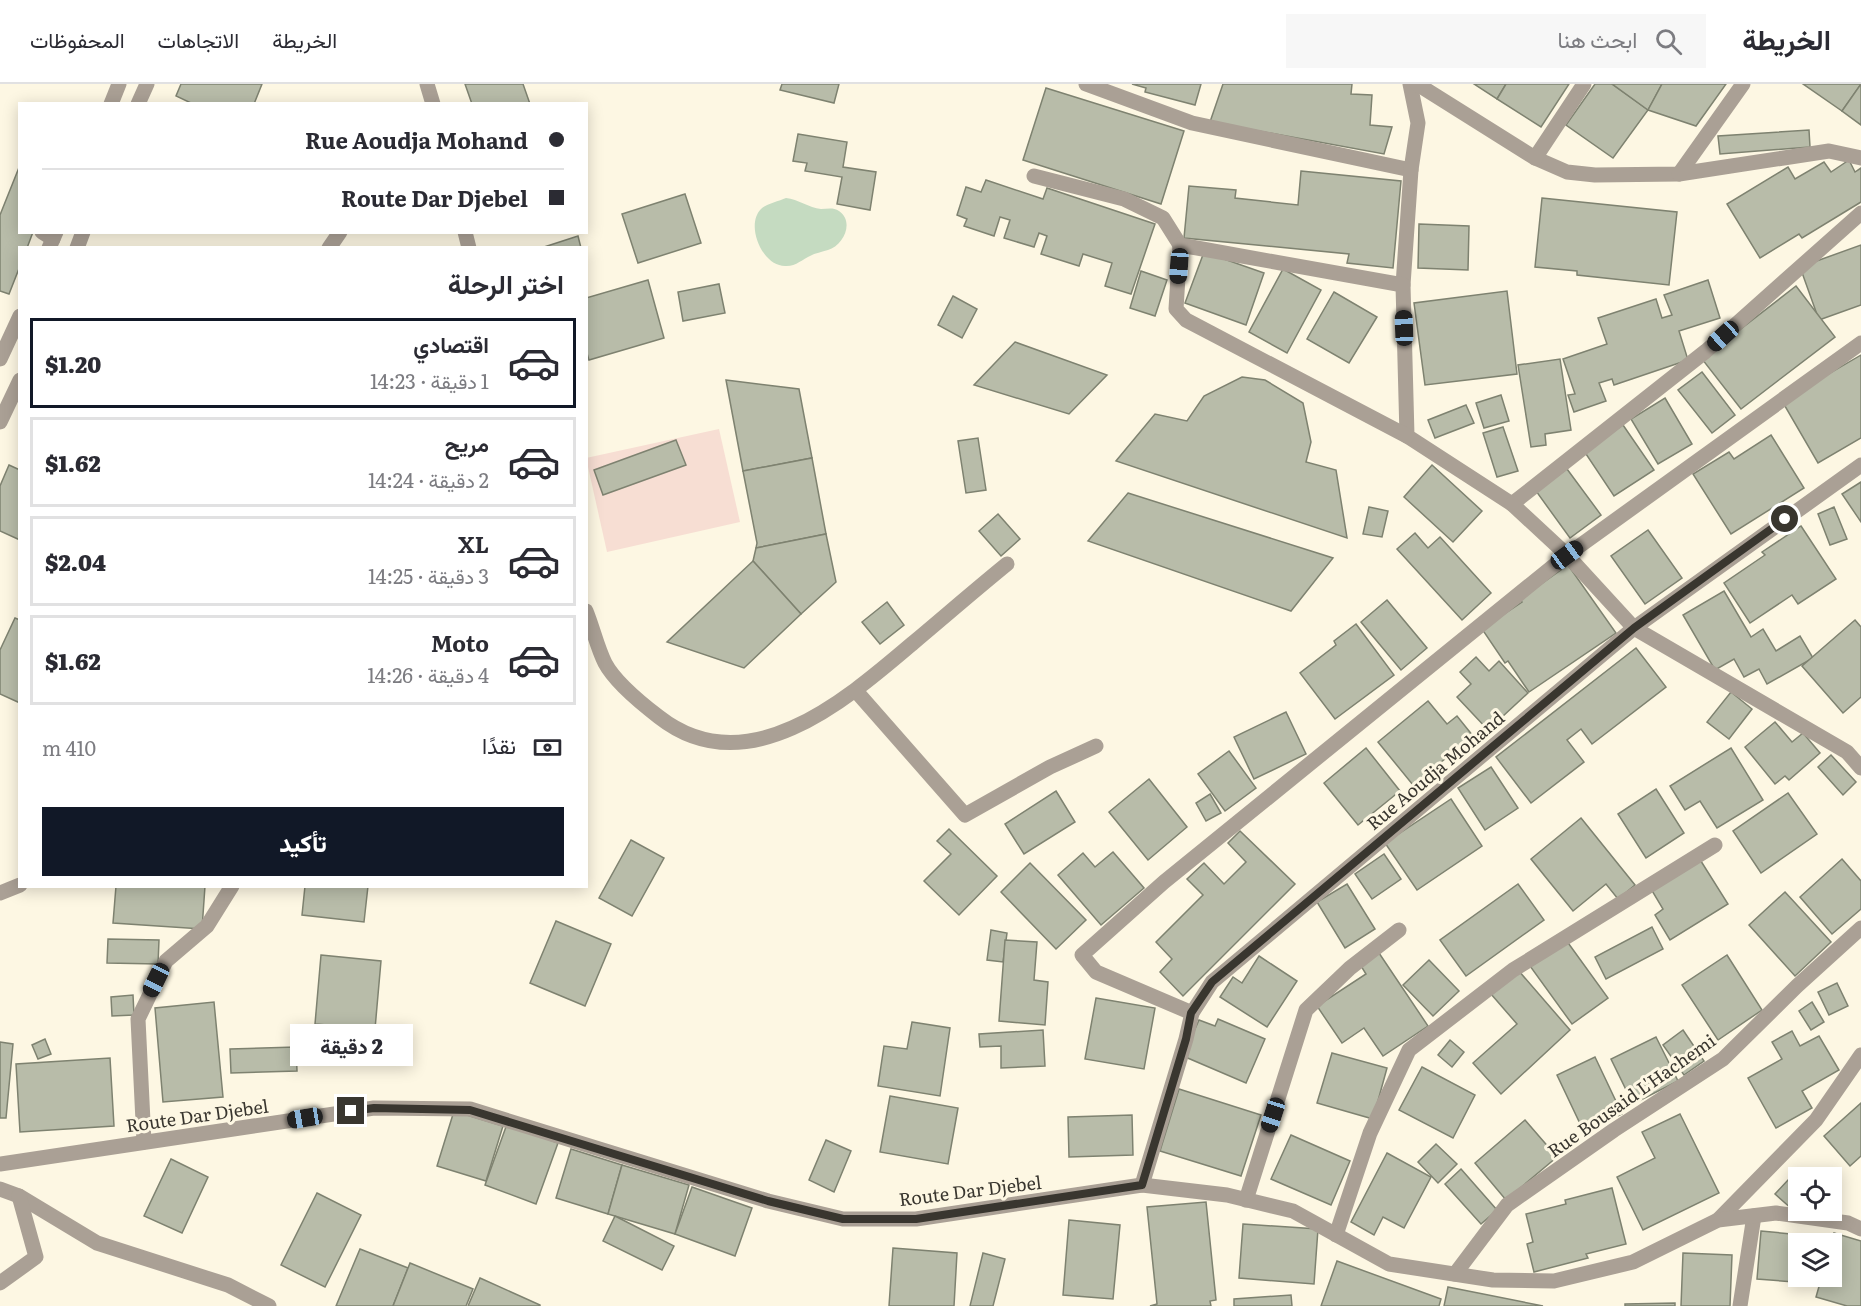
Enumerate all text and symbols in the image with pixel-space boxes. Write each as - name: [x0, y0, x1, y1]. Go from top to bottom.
- search box: [1286, 14, 1706, 68]
- text: الخريطة: [1742, 17, 1831, 59]
- text: ابحث هنا: [1557, 22, 1637, 55]
- text: المحفوظات: [30, 23, 125, 54]
- text: الاتجاهات: [158, 23, 239, 54]
- text: الخريطة: [272, 23, 337, 54]
- icon: search: [1652, 25, 1685, 58]
- text: Rue Aoudja Mohand: [305, 123, 528, 156]
- text: Route Dar Djebel: [341, 181, 528, 214]
- car: [1169, 247, 1189, 285]
- text: اختر الرحلة: [448, 262, 564, 302]
- car: [1394, 310, 1414, 346]
- car: [1704, 317, 1742, 355]
- text: اقتصادي: [413, 327, 489, 360]
- icon: car: [507, 336, 561, 390]
- text: $1.20: [45, 347, 101, 380]
- text: 1 دقيقة · 14:23: [370, 365, 489, 395]
- text: مريح: [445, 426, 489, 459]
- icon: car: [507, 435, 561, 489]
- text: $1.62: [45, 446, 101, 479]
- text: 2 دقيقة · 14:24: [368, 464, 489, 494]
- route start: [1771, 505, 1798, 532]
- text: XL: [458, 527, 489, 560]
- icon: car: [507, 534, 561, 588]
- car: [1547, 537, 1587, 573]
- text: $2.04: [45, 545, 106, 578]
- text: 3 دقيقة · 14:25: [368, 560, 489, 590]
- text: Moto: [431, 626, 489, 659]
- icon: car: [507, 633, 561, 687]
- text: $1.62: [45, 644, 101, 677]
- text: 4 دقيقة · 14:26: [367, 659, 489, 689]
- street label: Rue Aoudja Mohand: [1360, 704, 1510, 836]
- text: نقدًا: [482, 728, 516, 761]
- icon: cash: [531, 731, 564, 764]
- text: 410 m: [42, 732, 96, 762]
- button: تأكيد: [42, 807, 564, 876]
- car: [140, 960, 172, 1000]
- callout: 2 دقيقة: [290, 1024, 412, 1066]
- street label: Rue Bousaid L'Hachemi: [1541, 1027, 1721, 1163]
- text: 2 دقيقة: [320, 1030, 383, 1060]
- street label: Route Dar Djebel: [124, 1092, 270, 1138]
- car: [1259, 1095, 1287, 1135]
- route end: [337, 1097, 364, 1124]
- car: [286, 1106, 324, 1130]
- map controls: [1788, 1167, 1842, 1287]
- button: locate: [1788, 1167, 1842, 1221]
- street label: Route Dar Djebel: [897, 1168, 1043, 1212]
- button: layers: [1788, 1233, 1842, 1287]

